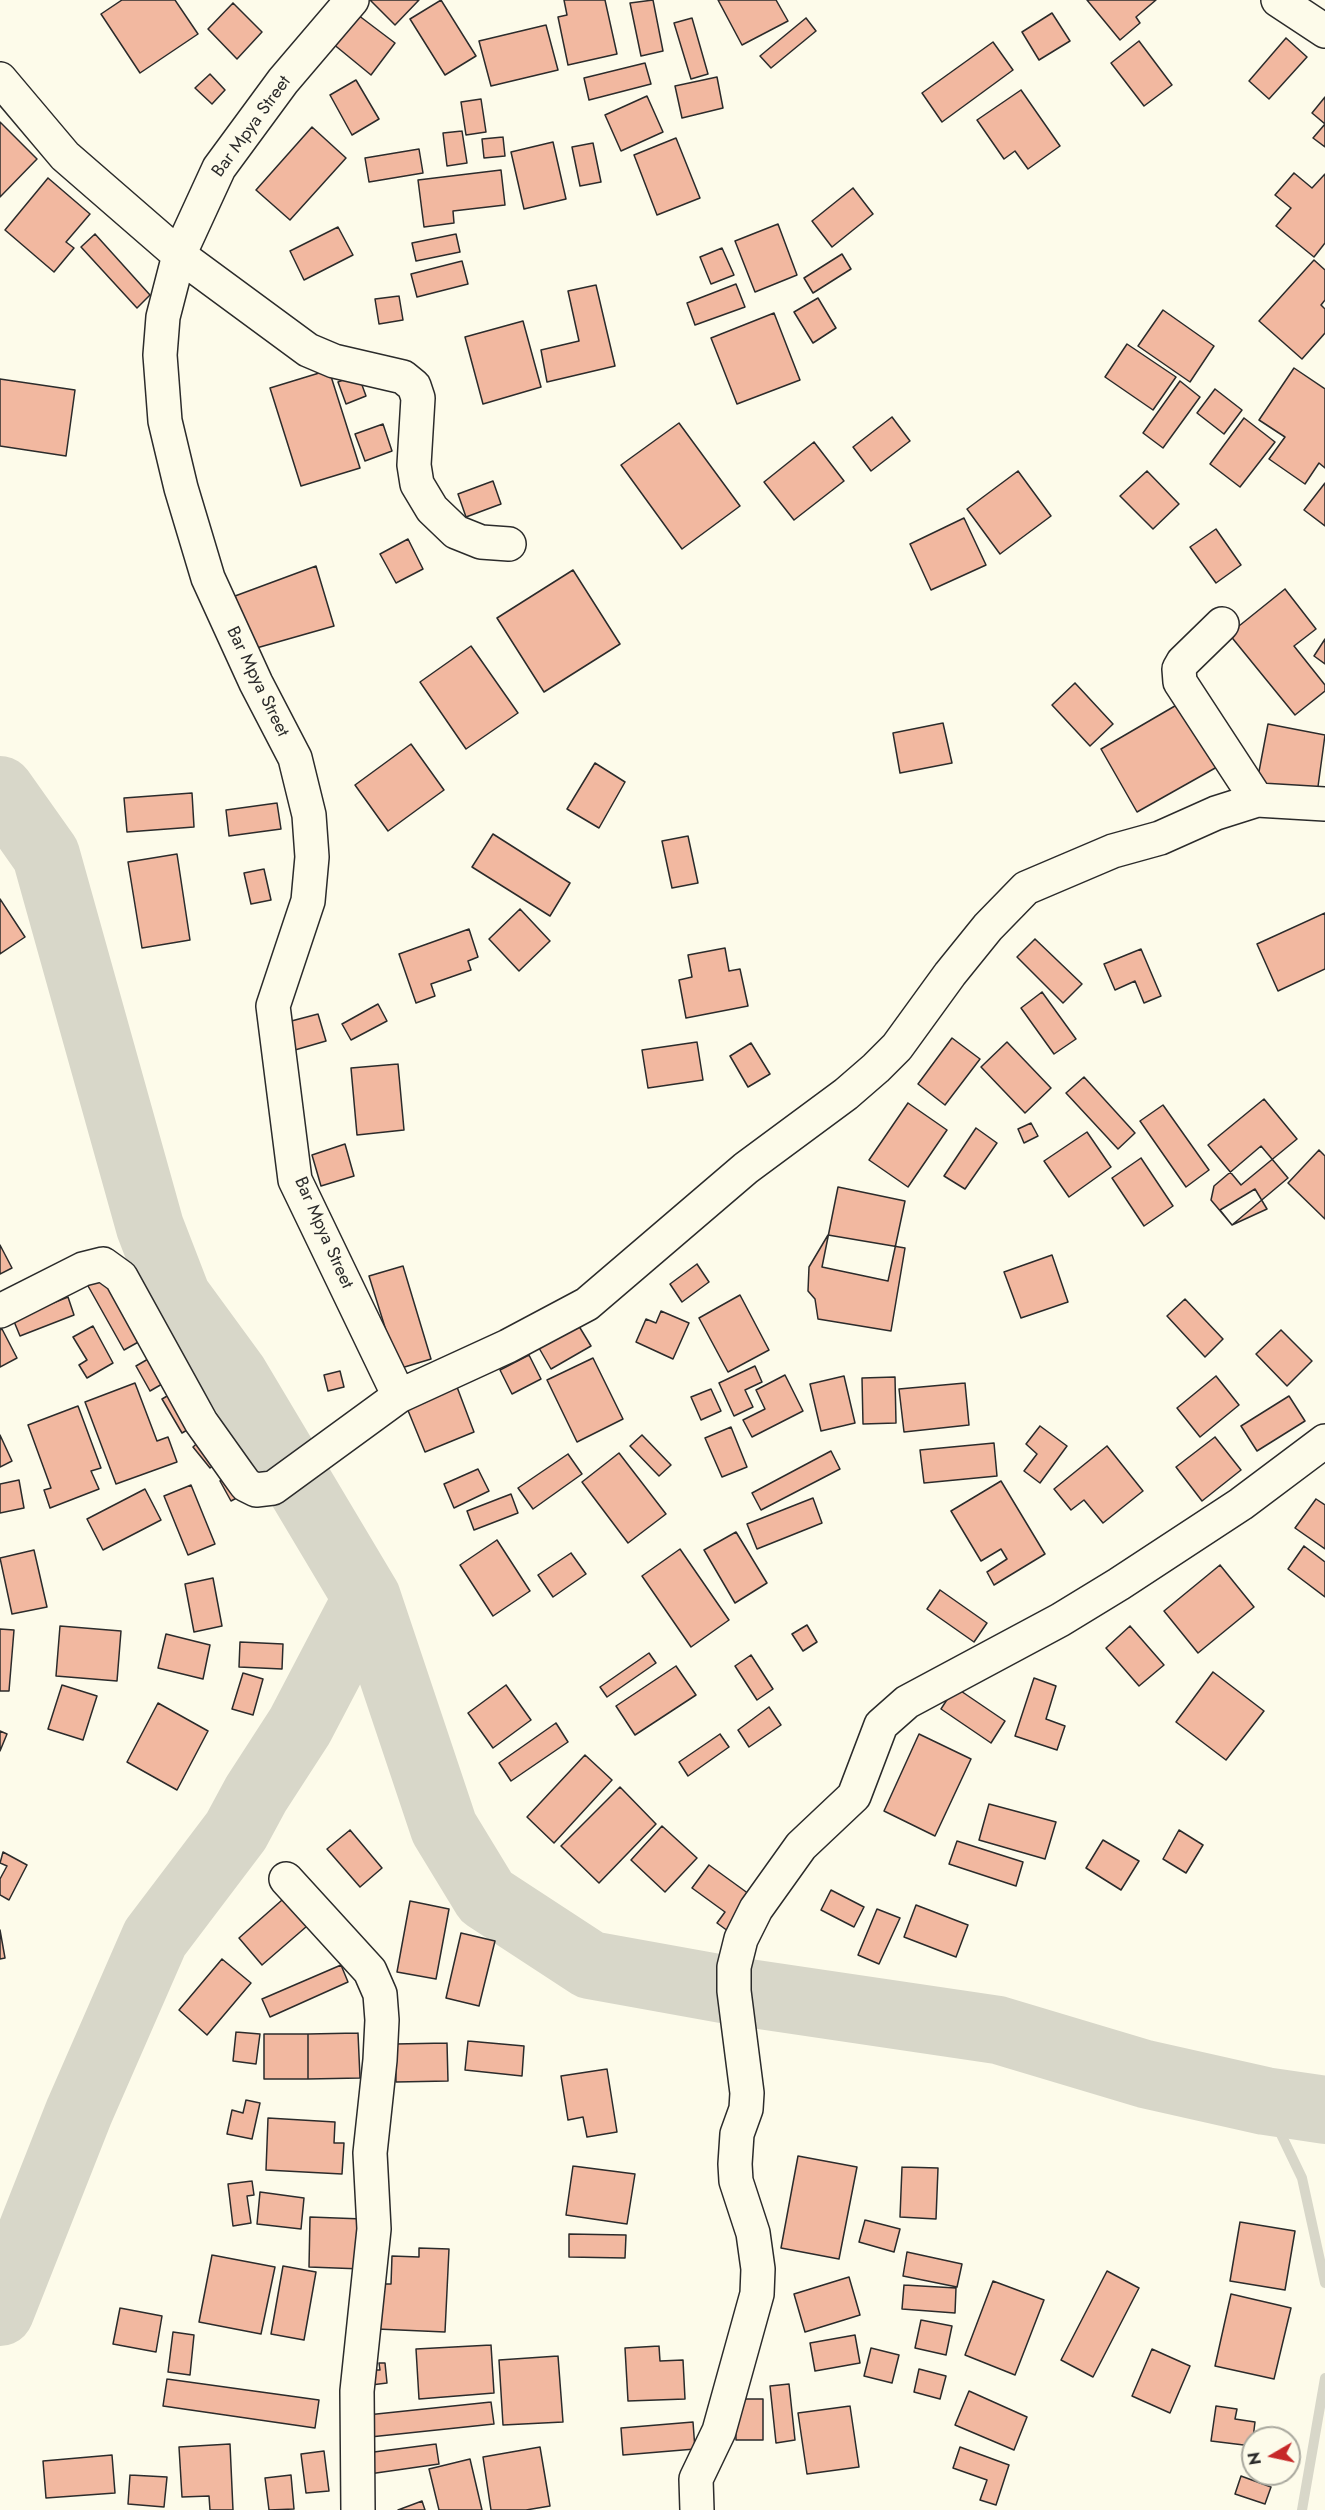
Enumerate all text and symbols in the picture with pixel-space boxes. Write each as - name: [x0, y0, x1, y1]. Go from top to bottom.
- street label: Bar Mpya Street: [208, 72, 296, 182]
- street label: Bar Mpya Street: [221, 623, 293, 741]
- street label: Bar Mpya Street: [289, 1174, 357, 1292]
- north arrow: [1241, 2426, 1301, 2486]
- text: N: [1242, 2451, 1267, 2467]

